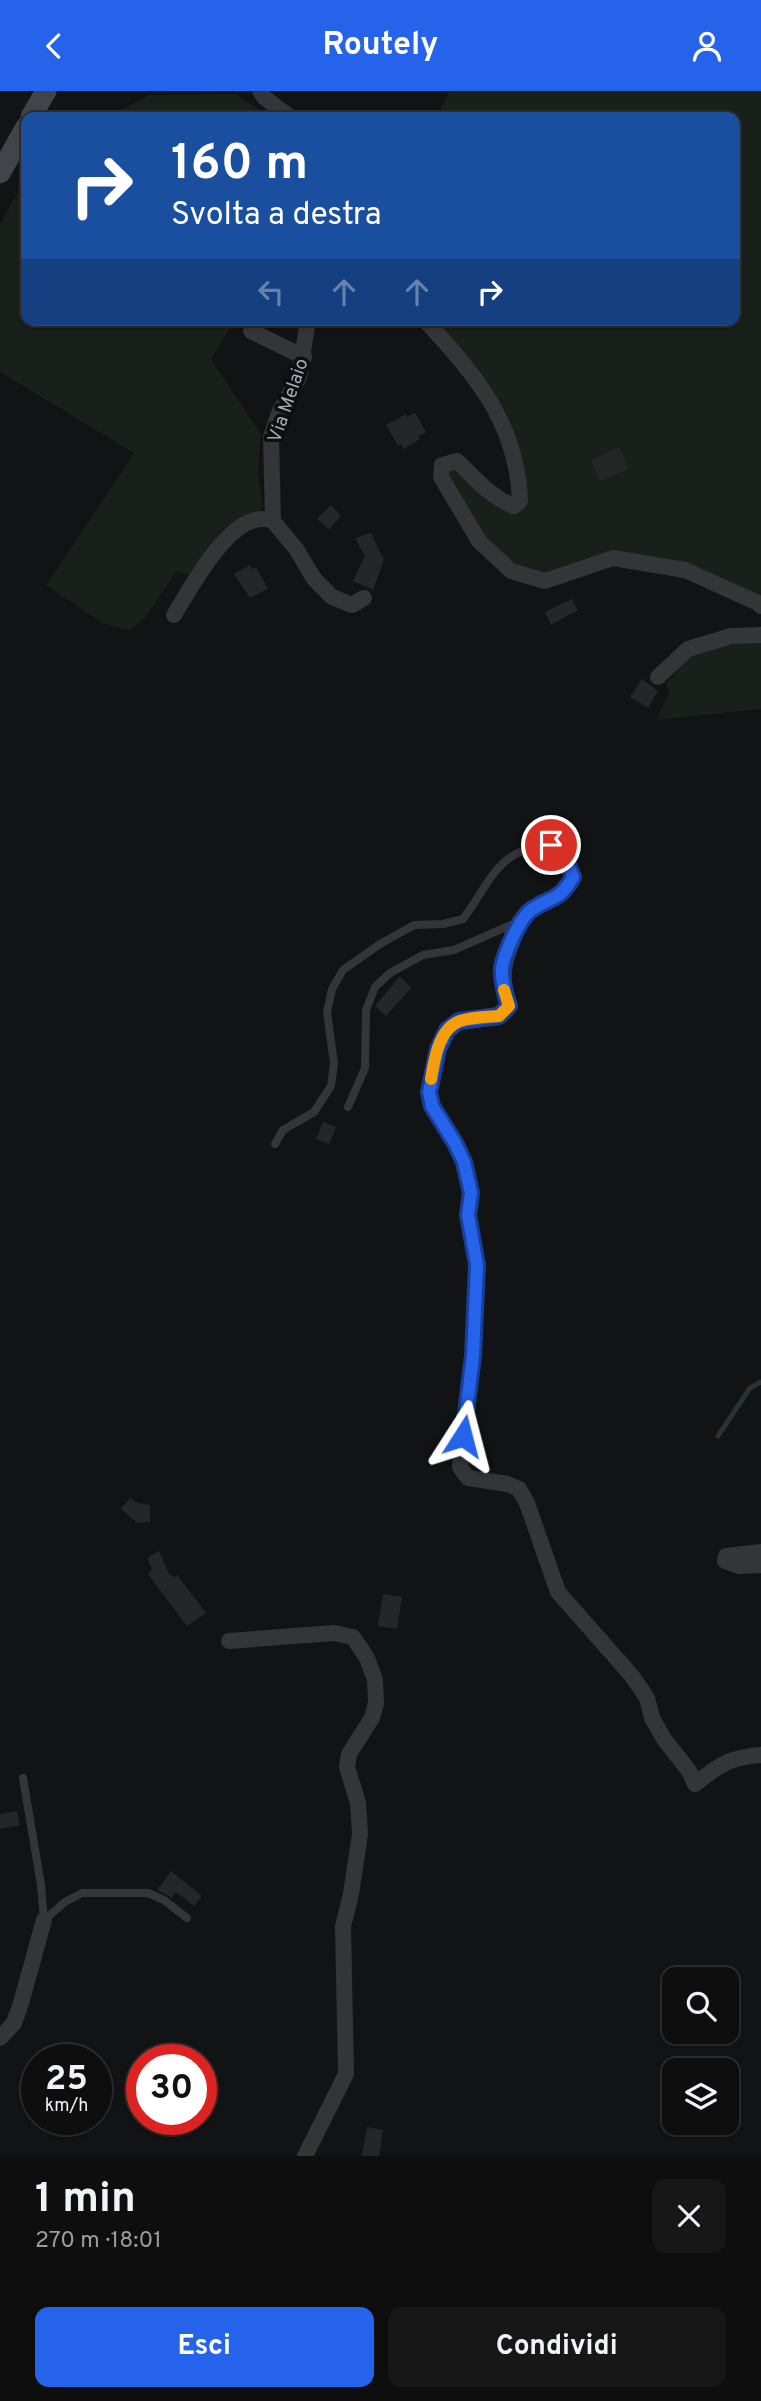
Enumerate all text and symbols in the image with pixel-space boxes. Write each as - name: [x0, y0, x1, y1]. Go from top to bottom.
- text: Routely: [323, 26, 438, 66]
- icon: back: [35, 27, 73, 65]
- icon: person: [688, 27, 726, 65]
- text: 160 m: [171, 135, 308, 197]
- icon: right: [56, 140, 147, 231]
- text: Svolta a destra: [171, 196, 382, 236]
- icon: left: [252, 273, 290, 311]
- icon: ahead: [325, 273, 363, 311]
- icon: ahead: [398, 273, 436, 311]
- icon: right: [471, 273, 509, 311]
- street label: Via Melaio: [263, 355, 314, 446]
- pin: [521, 815, 581, 875]
- icon: arrive: [532, 826, 570, 864]
- position arrow: [426, 1399, 500, 1473]
- map controls: [662, 1967, 739, 2135]
- button: search: [662, 1967, 739, 2044]
- speed limit sign: 30: [126, 2044, 217, 2135]
- text: 25: [45, 2058, 88, 2102]
- button: layers: [662, 2058, 739, 2135]
- text: km/h: [45, 2095, 88, 2118]
- text: 1 min: [35, 2174, 136, 2227]
- button: close: [652, 2179, 726, 2253]
- text: 270 m · 18:01: [35, 2227, 162, 2256]
- button: Esci: [35, 2307, 374, 2387]
- button: Condividi: [388, 2307, 726, 2387]

